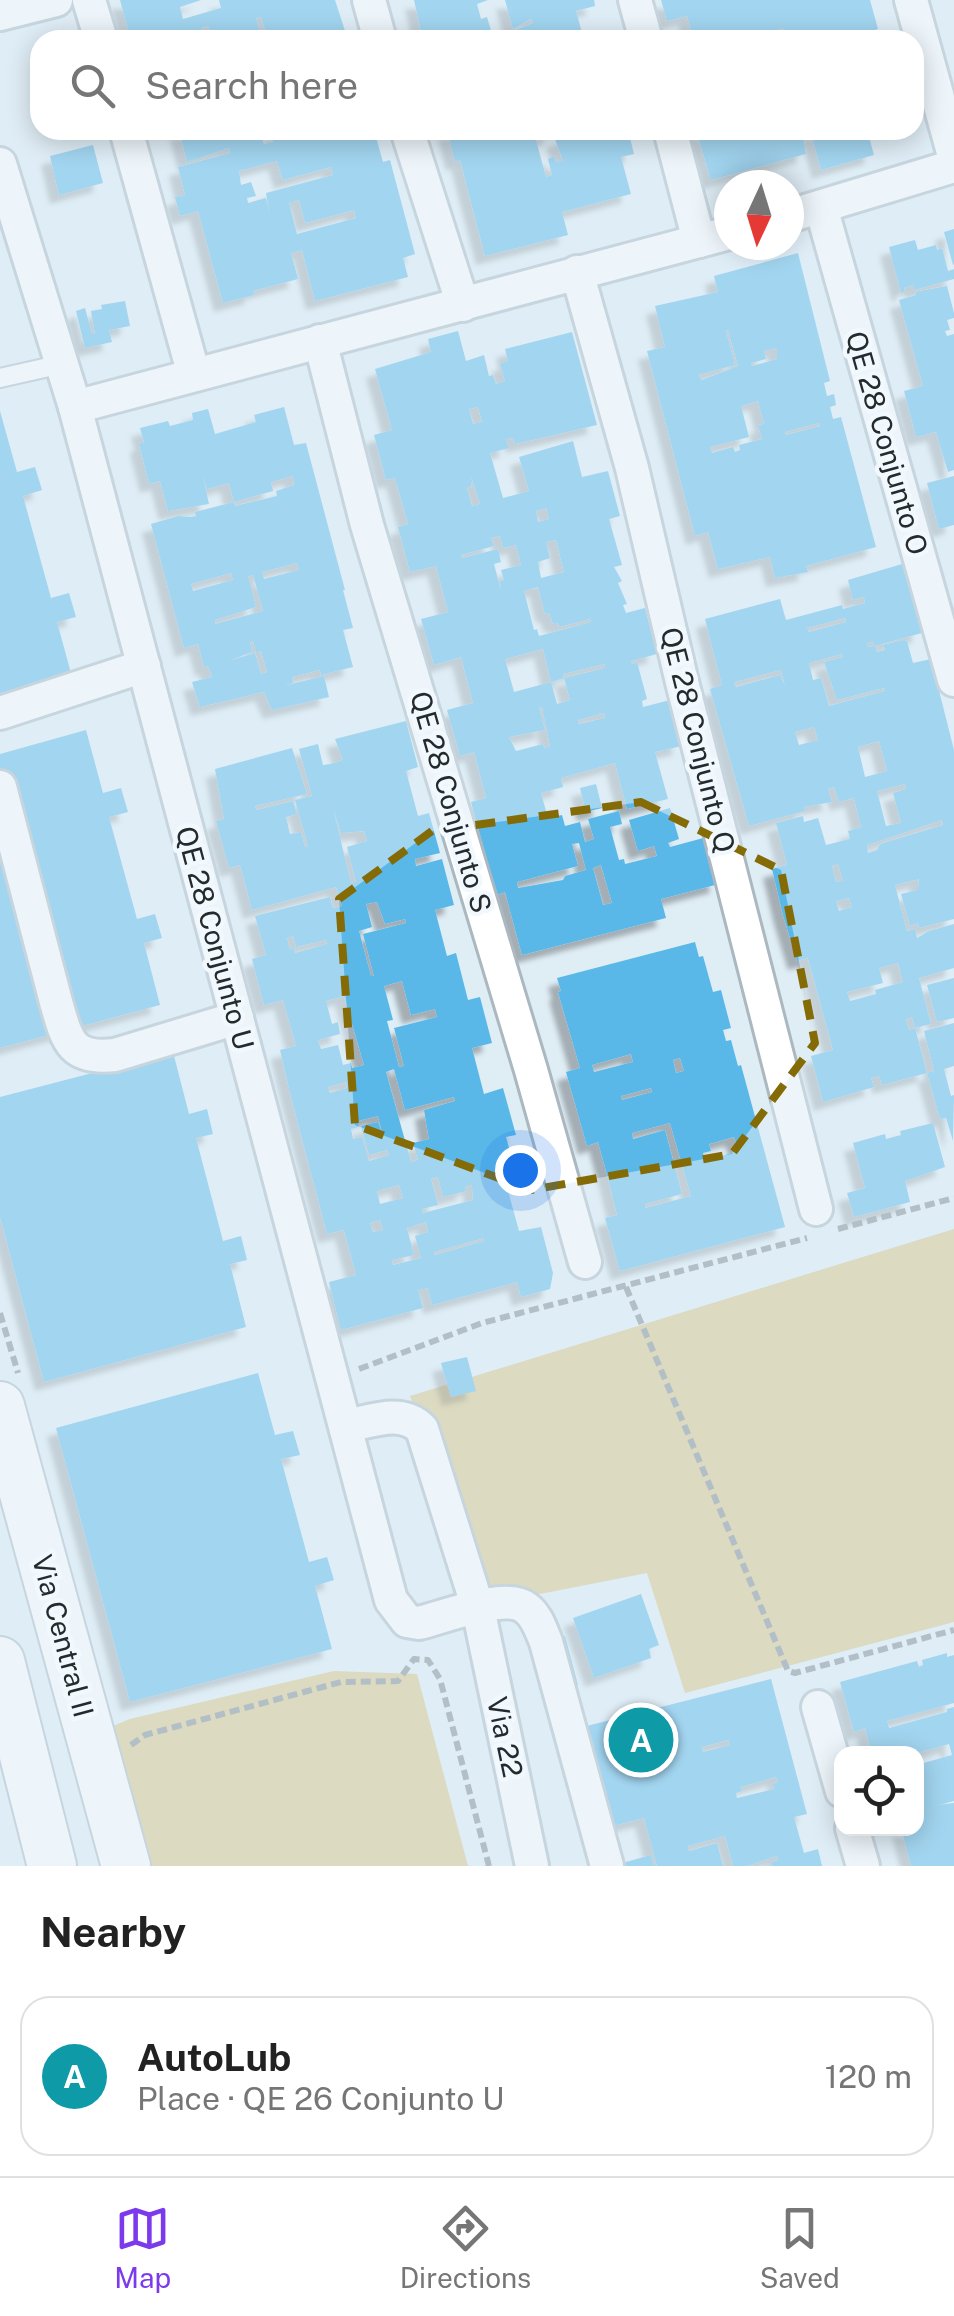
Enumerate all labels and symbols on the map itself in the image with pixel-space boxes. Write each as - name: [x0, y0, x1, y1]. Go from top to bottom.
- north arrow: [714, 170, 804, 260]
- street label: QE 28 Conjunto O: [840, 327, 935, 558]
- street label: QE 28 Conjunto Q: [655, 624, 742, 856]
- street label: QE 28 Conjunto S: [404, 687, 499, 916]
- street label: QE 28 Conjunto U: [170, 823, 261, 1053]
- your location: [495, 1145, 546, 1196]
- street label: Via Central II: [26, 1551, 101, 1721]
- street label: Via 22: [481, 1694, 530, 1780]
- pin: A: [608, 1702, 674, 1778]

